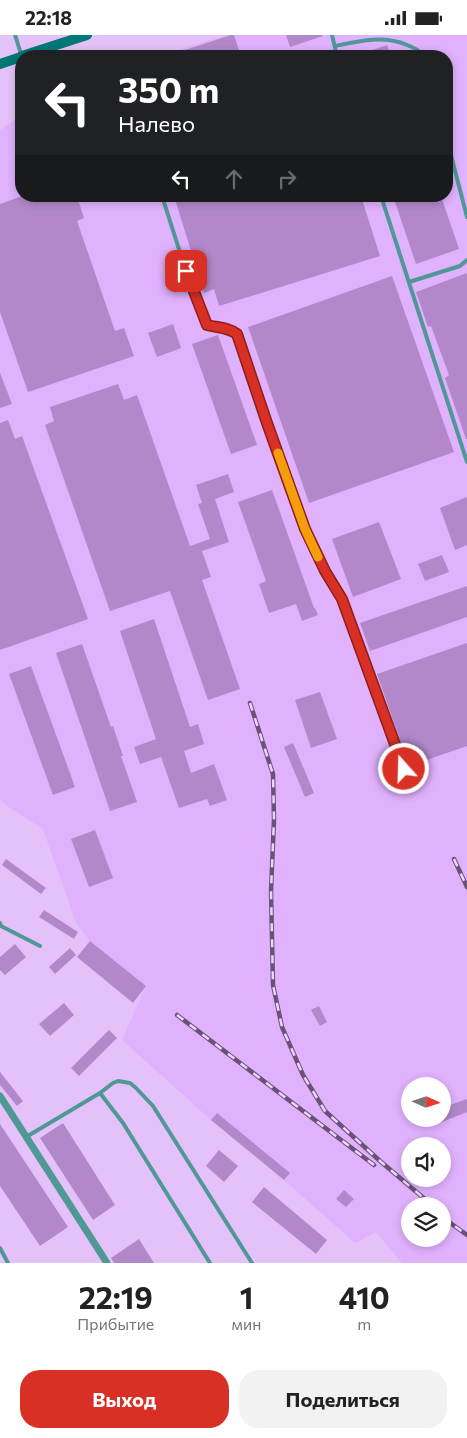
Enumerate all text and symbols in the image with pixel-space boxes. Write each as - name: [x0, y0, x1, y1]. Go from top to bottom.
- text: 22:18: [25, 6, 72, 29]
- text: 350 m: [118, 67, 219, 110]
- icon: left: [35, 70, 100, 135]
- text: Налево: [118, 110, 195, 137]
- icon: left: [167, 165, 195, 193]
- icon: ahead: [220, 165, 248, 193]
- icon: right: [273, 165, 301, 193]
- pin: [165, 250, 207, 292]
- icon: arrive: [172, 257, 200, 285]
- position arrow: [377, 742, 429, 794]
- north arrow: [401, 1077, 451, 1127]
- map controls: [401, 1077, 451, 1247]
- button: sound: [401, 1137, 451, 1187]
- button: layers: [401, 1197, 451, 1247]
- text: 22:19: [79, 1278, 153, 1315]
- text: 1: [240, 1278, 253, 1315]
- text: 410: [339, 1278, 390, 1315]
- text: Прибытие: [77, 1314, 154, 1333]
- text: мин: [232, 1314, 261, 1333]
- text: m: [357, 1314, 371, 1333]
- button: Выход: [20, 1370, 229, 1428]
- button: Поделиться: [239, 1370, 447, 1428]

